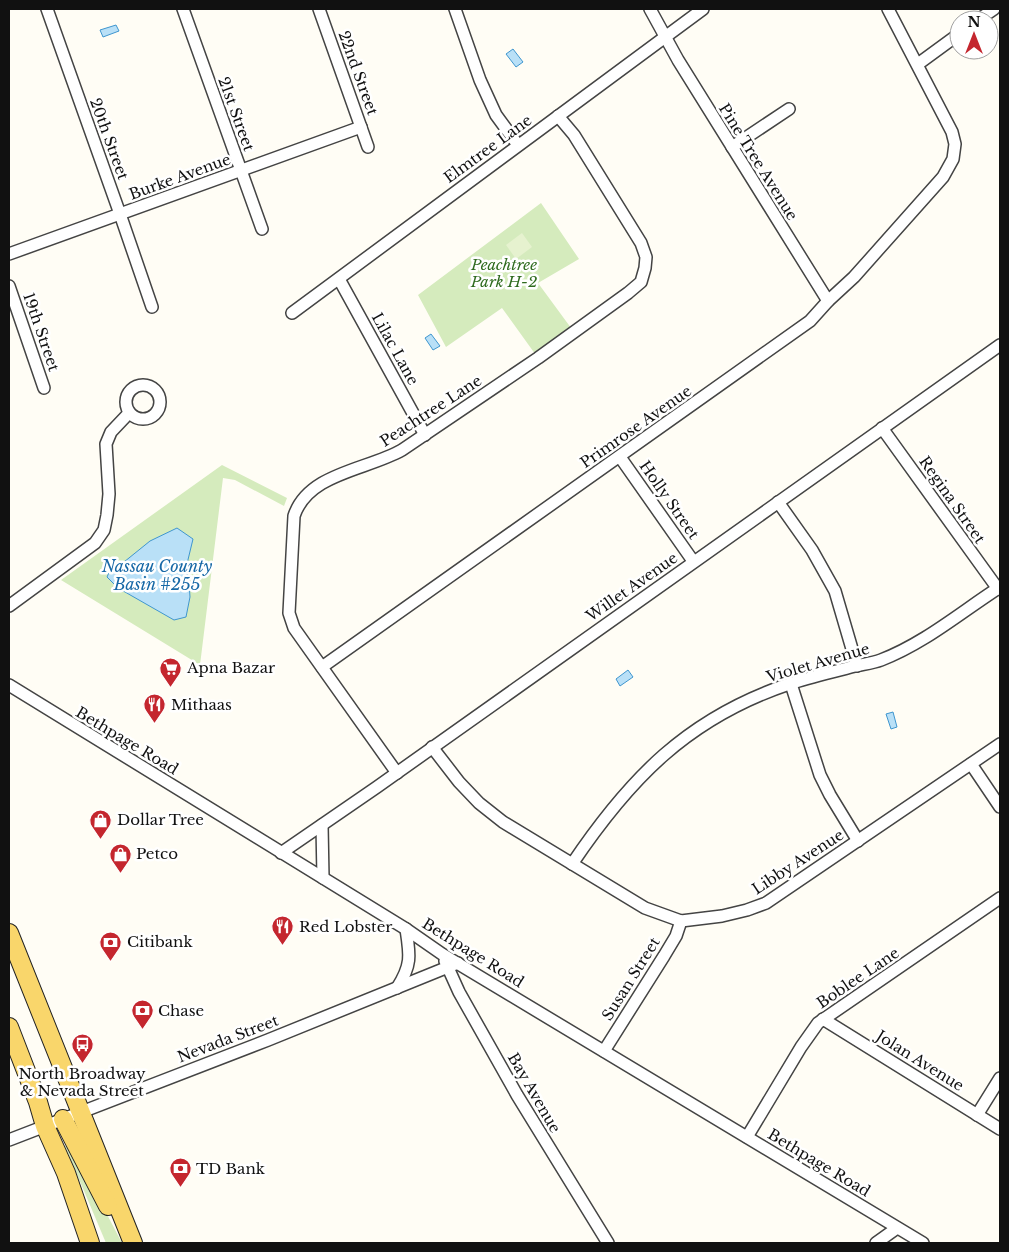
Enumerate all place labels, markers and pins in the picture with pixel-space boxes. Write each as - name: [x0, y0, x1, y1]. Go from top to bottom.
- supermarket icon: Apna Bazar: [159, 656, 183, 687]
- place label: Apna Bazar: [186, 658, 276, 677]
- restaurant icon: Mithaas: [143, 693, 167, 724]
- place label: Mithaas: [171, 695, 232, 714]
- shop icon: Dollar Tree: [89, 808, 113, 839]
- place label: Dollar Tree: [117, 810, 204, 829]
- shop icon: Petco: [108, 842, 132, 873]
- place label: Petco: [136, 844, 178, 863]
- restaurant icon: Red Lobster: [271, 915, 295, 946]
- place label: Red Lobster: [299, 917, 393, 936]
- bank icon: Citibank: [99, 930, 123, 961]
- place label: Citibank: [127, 932, 193, 951]
- bank icon: Chase: [130, 999, 154, 1030]
- place label: Chase: [158, 1001, 204, 1020]
- bus stop icon: North Broadway & Nevada Street: [70, 1033, 94, 1064]
- place label: North Broadway & Nevada Street: [18, 1064, 146, 1100]
- bank icon: TD Bank: [168, 1157, 192, 1188]
- place label: TD Bank: [196, 1159, 266, 1178]

